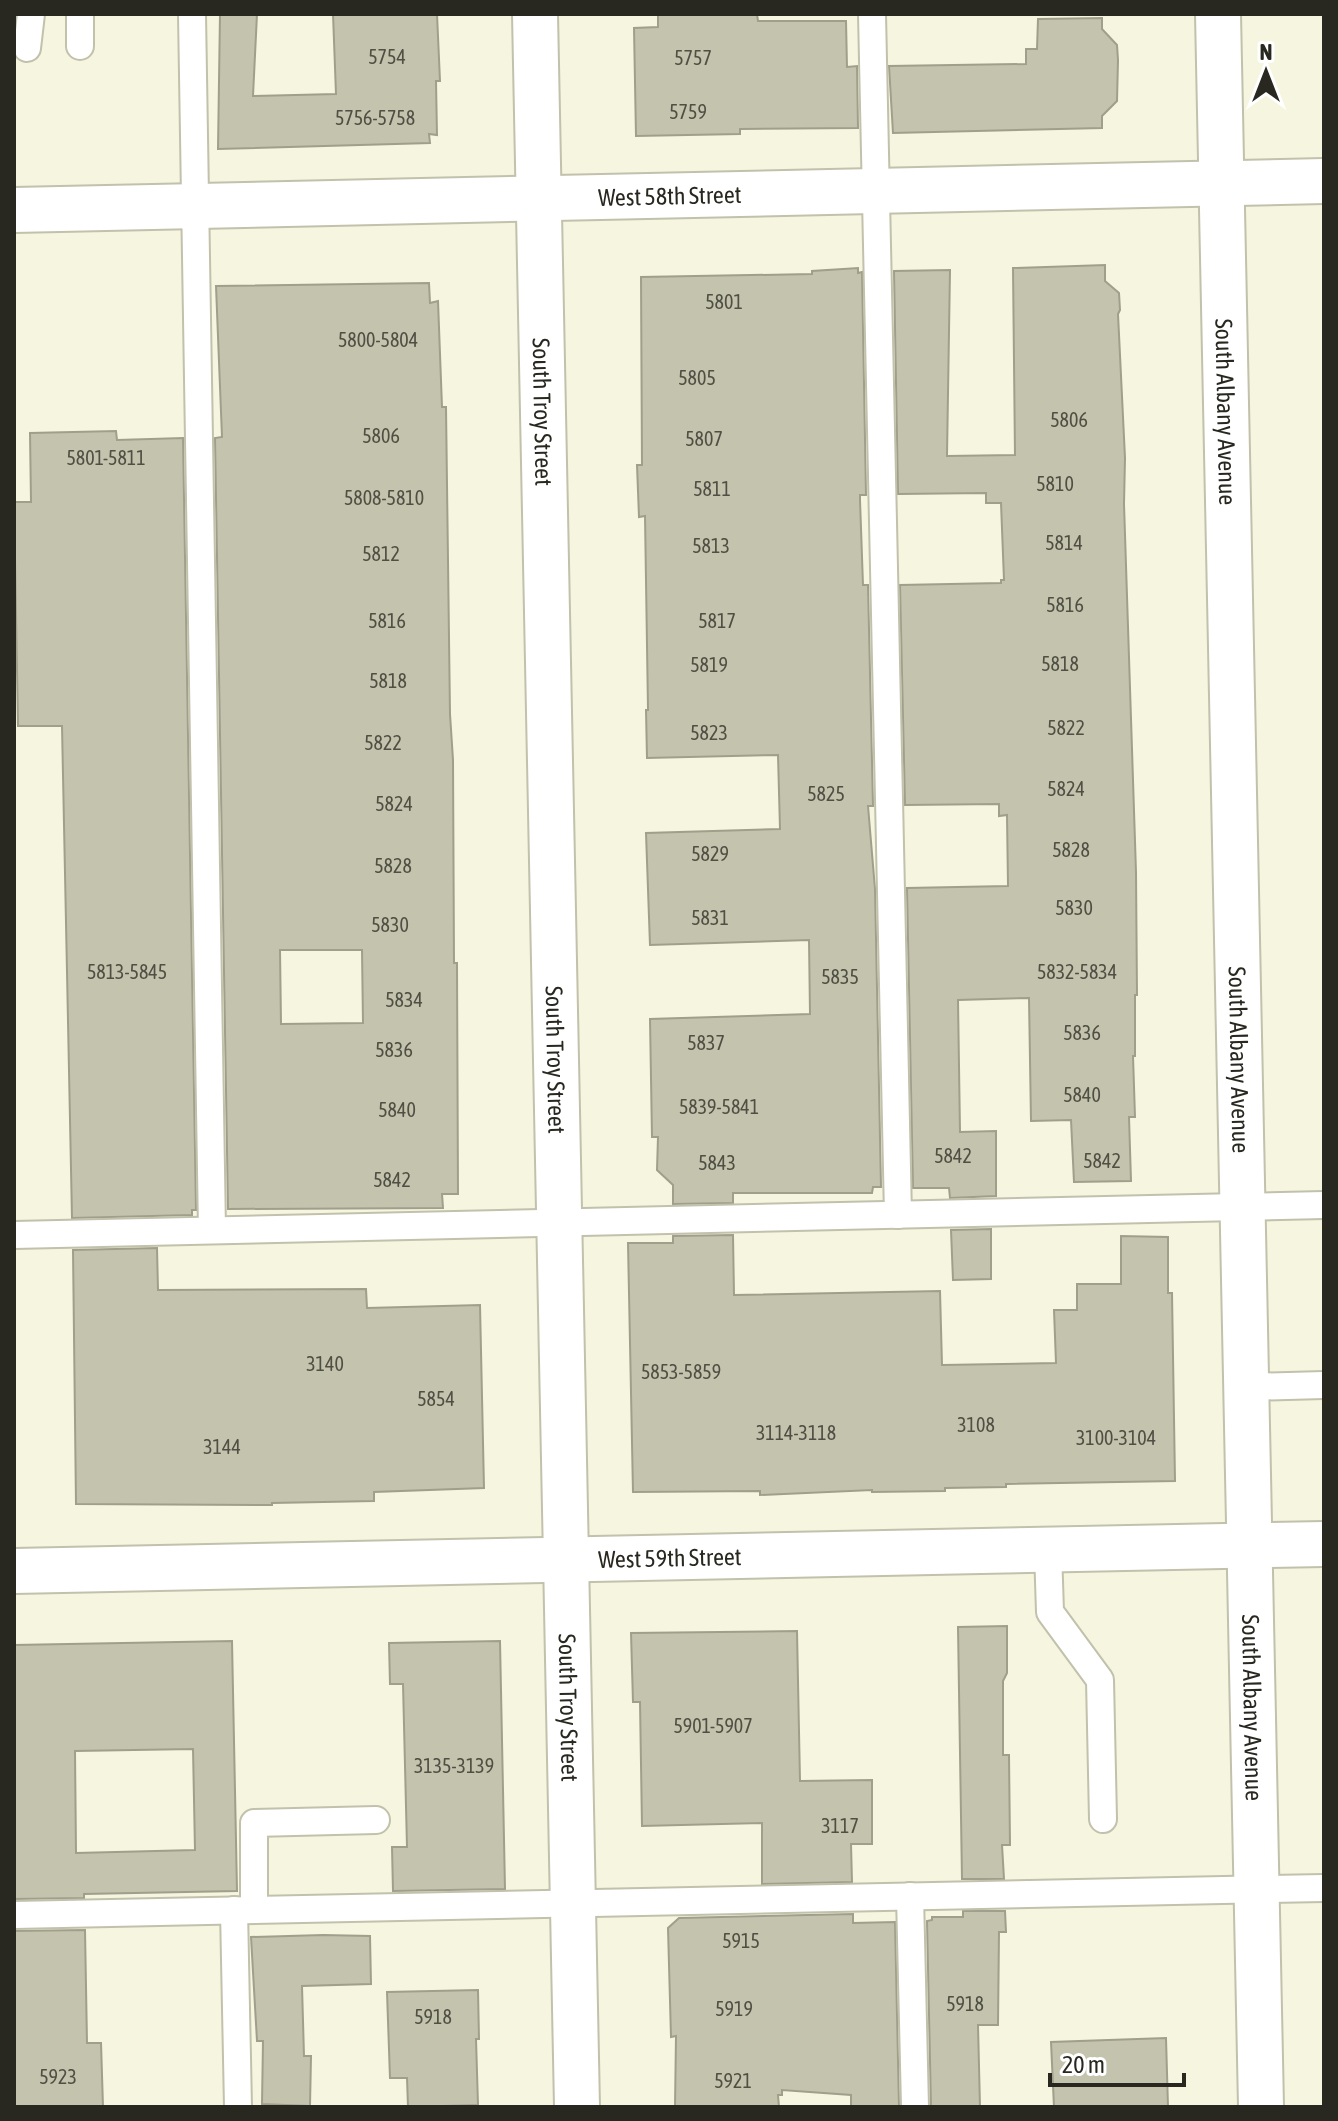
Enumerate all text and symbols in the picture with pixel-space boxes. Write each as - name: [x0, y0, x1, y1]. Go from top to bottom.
- north arrow: [1226, 32, 1306, 112]
- text: N: [1260, 39, 1272, 65]
- house number: 5754: [368, 45, 406, 68]
- house number: 5757: [674, 46, 712, 69]
- house number: 5759: [669, 100, 707, 123]
- house number: 5756-5758: [335, 106, 415, 129]
- street label: West 58th Street: [598, 180, 742, 211]
- house number: 5801: [705, 290, 743, 313]
- street label: South Albany Avenue: [1211, 318, 1242, 506]
- house number: 5800-5804: [338, 328, 418, 351]
- street label: South Troy Street: [528, 338, 558, 486]
- house number: 5805: [678, 366, 716, 389]
- house number: 5806: [1050, 408, 1088, 431]
- house number: 5806: [362, 424, 400, 447]
- house number: 5807: [685, 427, 723, 450]
- house number: 5801-5811: [66, 446, 146, 469]
- house number: 5810: [1036, 472, 1074, 495]
- house number: 5811: [693, 477, 731, 500]
- house number: 5808-5810: [344, 486, 424, 509]
- house number: 5814: [1045, 531, 1083, 554]
- house number: 5813: [692, 534, 730, 557]
- house number: 5812: [362, 542, 400, 565]
- house number: 5816: [1046, 593, 1084, 616]
- house number: 5816: [368, 609, 406, 632]
- house number: 5817: [698, 609, 736, 632]
- house number: 5818: [1041, 652, 1079, 675]
- house number: 5819: [690, 653, 728, 676]
- house number: 5818: [369, 669, 407, 692]
- house number: 5822: [1047, 716, 1085, 739]
- house number: 5823: [690, 721, 728, 744]
- house number: 5822: [364, 731, 402, 754]
- house number: 5824: [1047, 777, 1085, 800]
- house number: 5825: [807, 782, 845, 805]
- house number: 5824: [375, 792, 413, 815]
- house number: 5828: [1052, 838, 1090, 861]
- house number: 5829: [691, 842, 729, 865]
- house number: 5828: [374, 854, 412, 877]
- house number: 5830: [1055, 896, 1093, 919]
- house number: 5831: [691, 906, 729, 929]
- house number: 5830: [371, 913, 409, 936]
- house number: 5813-5845: [87, 960, 167, 983]
- house number: 5832-5834: [1037, 960, 1117, 983]
- house number: 5835: [821, 965, 859, 988]
- street label: South Albany Avenue: [1224, 966, 1255, 1153]
- street label: South Troy Street: [541, 986, 571, 1134]
- house number: 5834: [385, 988, 423, 1011]
- house number: 5836: [1063, 1021, 1101, 1044]
- house number: 5837: [687, 1031, 725, 1054]
- house number: 5836: [375, 1038, 413, 1061]
- house number: 5840: [1063, 1083, 1101, 1106]
- house number: 5839-5841: [679, 1095, 759, 1118]
- house number: 5840: [378, 1098, 416, 1121]
- house number: 5842: [934, 1144, 972, 1167]
- house number: 5842: [1083, 1149, 1121, 1172]
- house number: 5843: [698, 1151, 736, 1174]
- house number: 5842: [373, 1168, 411, 1191]
- house number: 3140: [306, 1352, 344, 1375]
- house number: 5853-5859: [641, 1360, 721, 1383]
- house number: 5854: [417, 1387, 455, 1410]
- house number: 3108: [957, 1413, 995, 1436]
- house number: 3114-3118: [756, 1421, 836, 1444]
- house number: 3100-3104: [1076, 1426, 1156, 1449]
- house number: 3144: [203, 1435, 241, 1458]
- street label: West 59th Street: [598, 1543, 742, 1572]
- street label: South Albany Avenue: [1237, 1614, 1268, 1801]
- street label: South Troy Street: [554, 1633, 584, 1782]
- house number: 5901-5907: [673, 1714, 753, 1737]
- house number: 3135-3139: [414, 1754, 494, 1777]
- house number: 3117: [821, 1814, 859, 1837]
- house number: 5915: [722, 1929, 760, 1952]
- house number: 5918: [946, 1992, 984, 2015]
- house number: 5919: [715, 1997, 753, 2020]
- house number: 5918: [414, 2005, 452, 2028]
- scale bar: [1050, 2037, 1184, 2087]
- text: 20 m: [1062, 2051, 1105, 2078]
- house number: 5923: [39, 2065, 77, 2088]
- house number: 5921: [714, 2069, 752, 2092]

